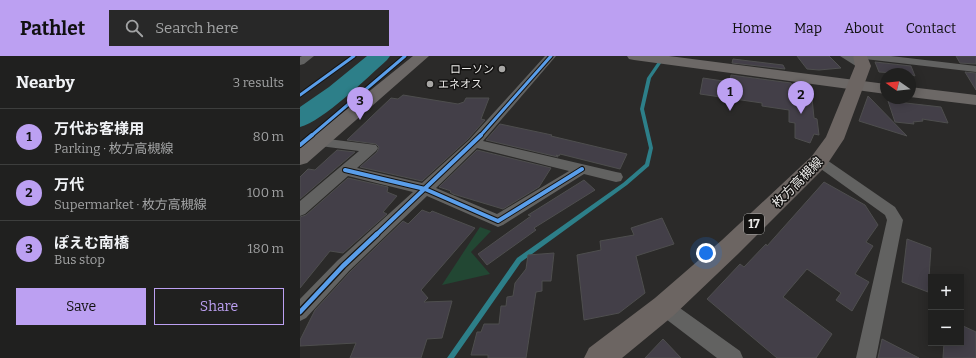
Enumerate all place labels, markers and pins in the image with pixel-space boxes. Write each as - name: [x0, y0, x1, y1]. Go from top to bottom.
- place label: ローソン: [450, 63, 494, 76]
- marker: ローソン: [497, 64, 507, 74]
- place label: エネオス: [438, 78, 482, 91]
- pin: 1: [717, 78, 743, 111]
- marker: エネオス: [425, 79, 435, 89]
- pin: 2: [788, 81, 814, 114]
- pin: 3: [347, 87, 373, 120]

